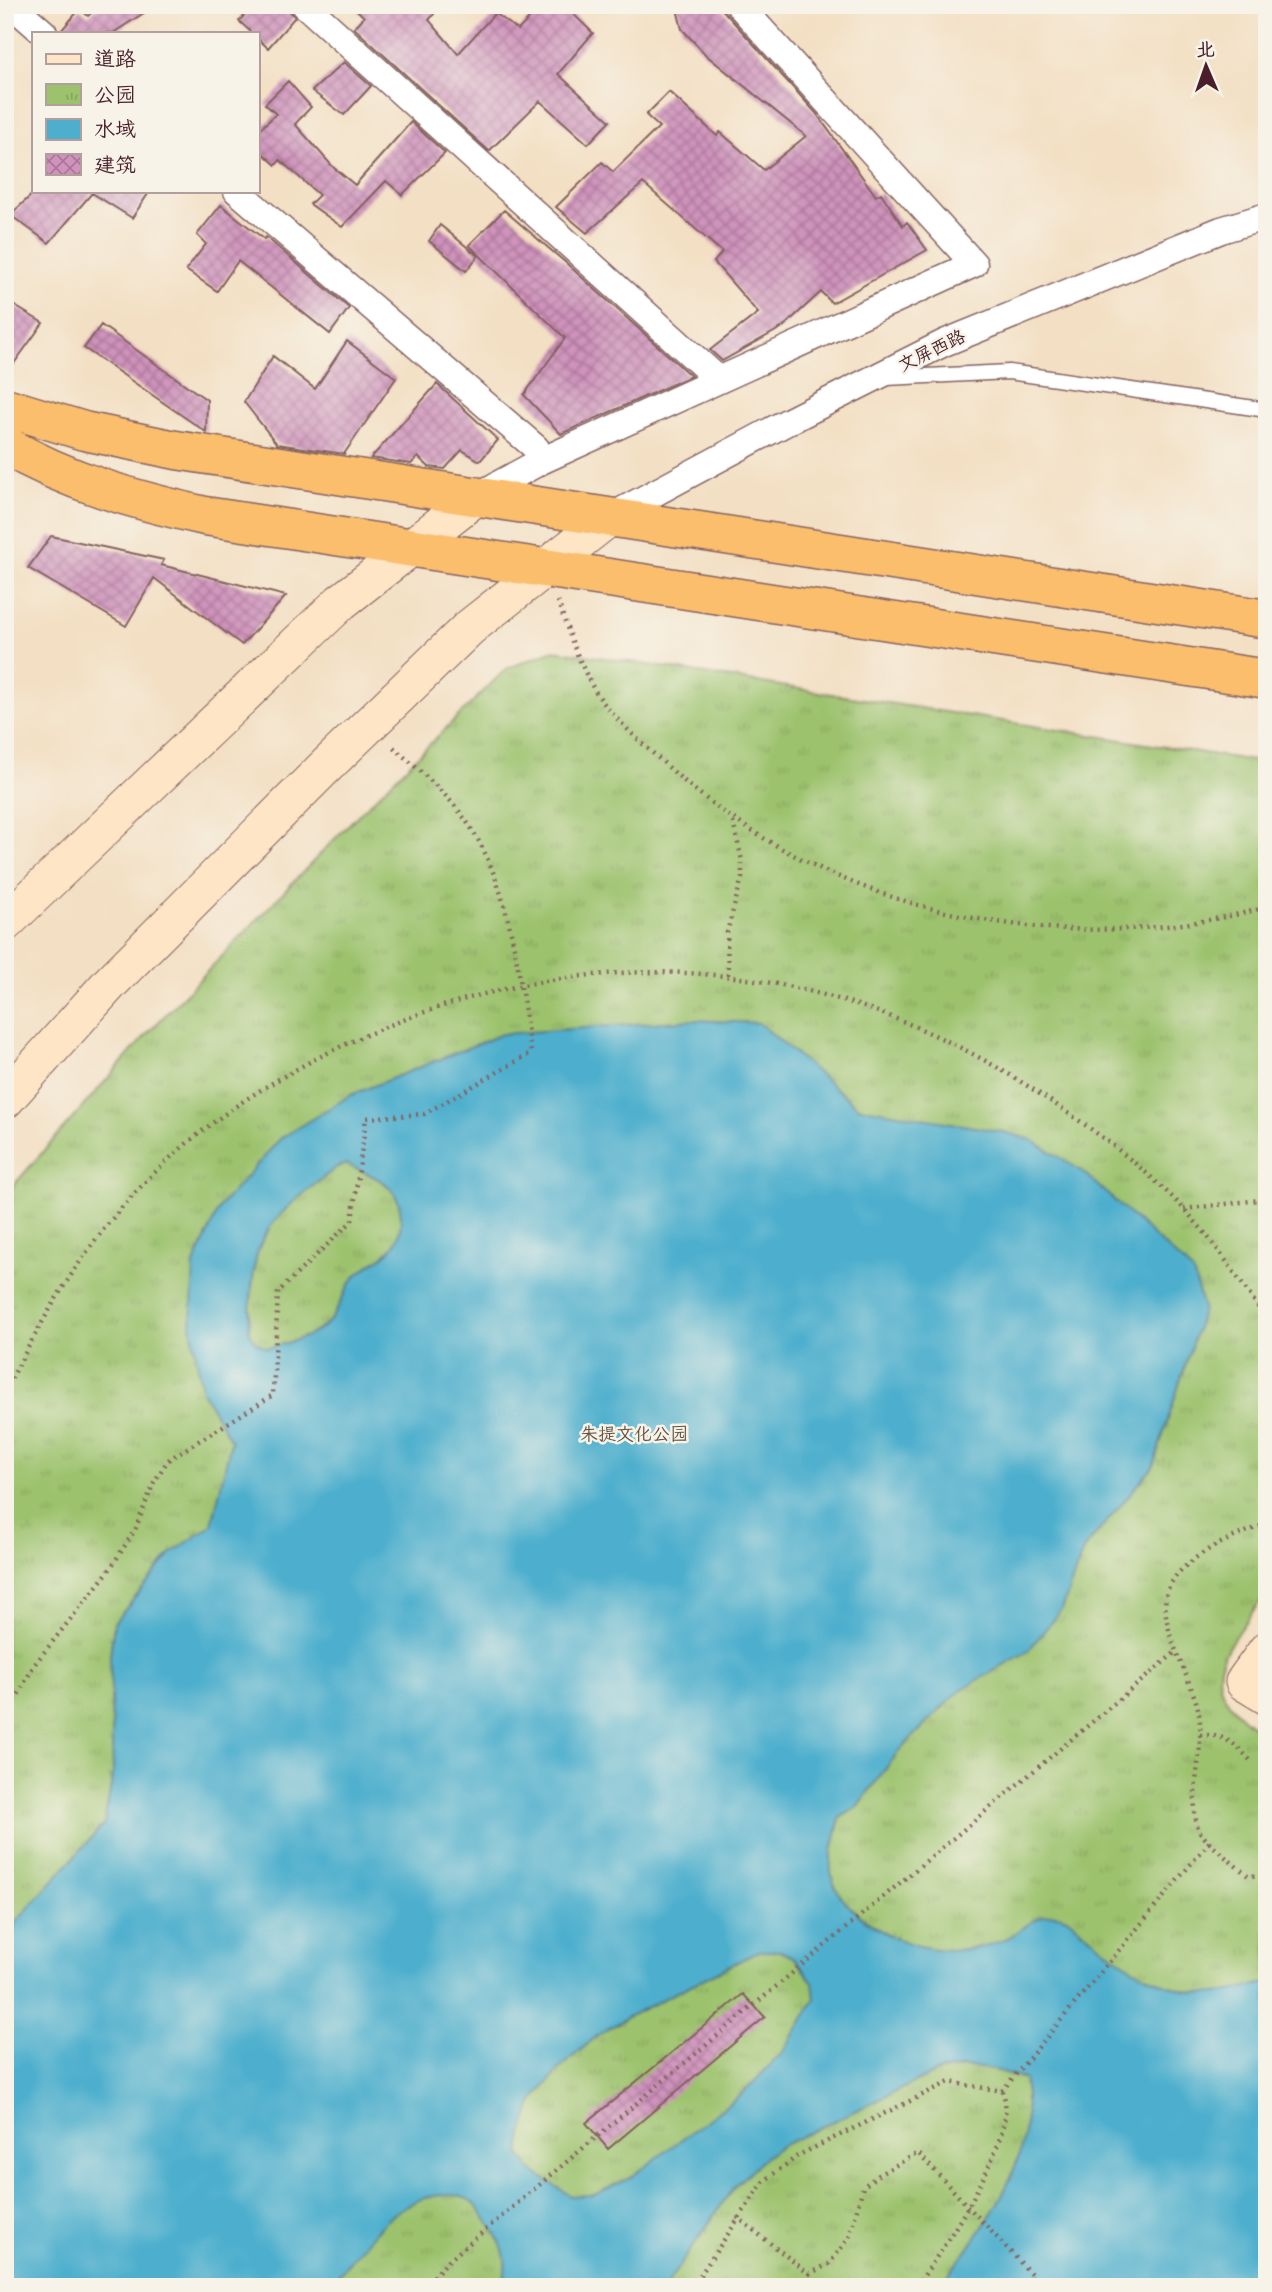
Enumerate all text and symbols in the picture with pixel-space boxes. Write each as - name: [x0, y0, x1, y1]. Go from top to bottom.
- legend: [32, 32, 259, 192]
- north arrow: [1170, 32, 1240, 102]
- text: 北: [1196, 38, 1215, 62]
- text: 道路: [94, 46, 136, 73]
- text: 公园: [94, 82, 136, 109]
- text: 水域: [94, 116, 136, 143]
- text: 建筑: [94, 152, 136, 179]
- street label: 文屏西路: [895, 325, 969, 377]
- park label: 朱提文化公园: [580, 1423, 688, 1446]

